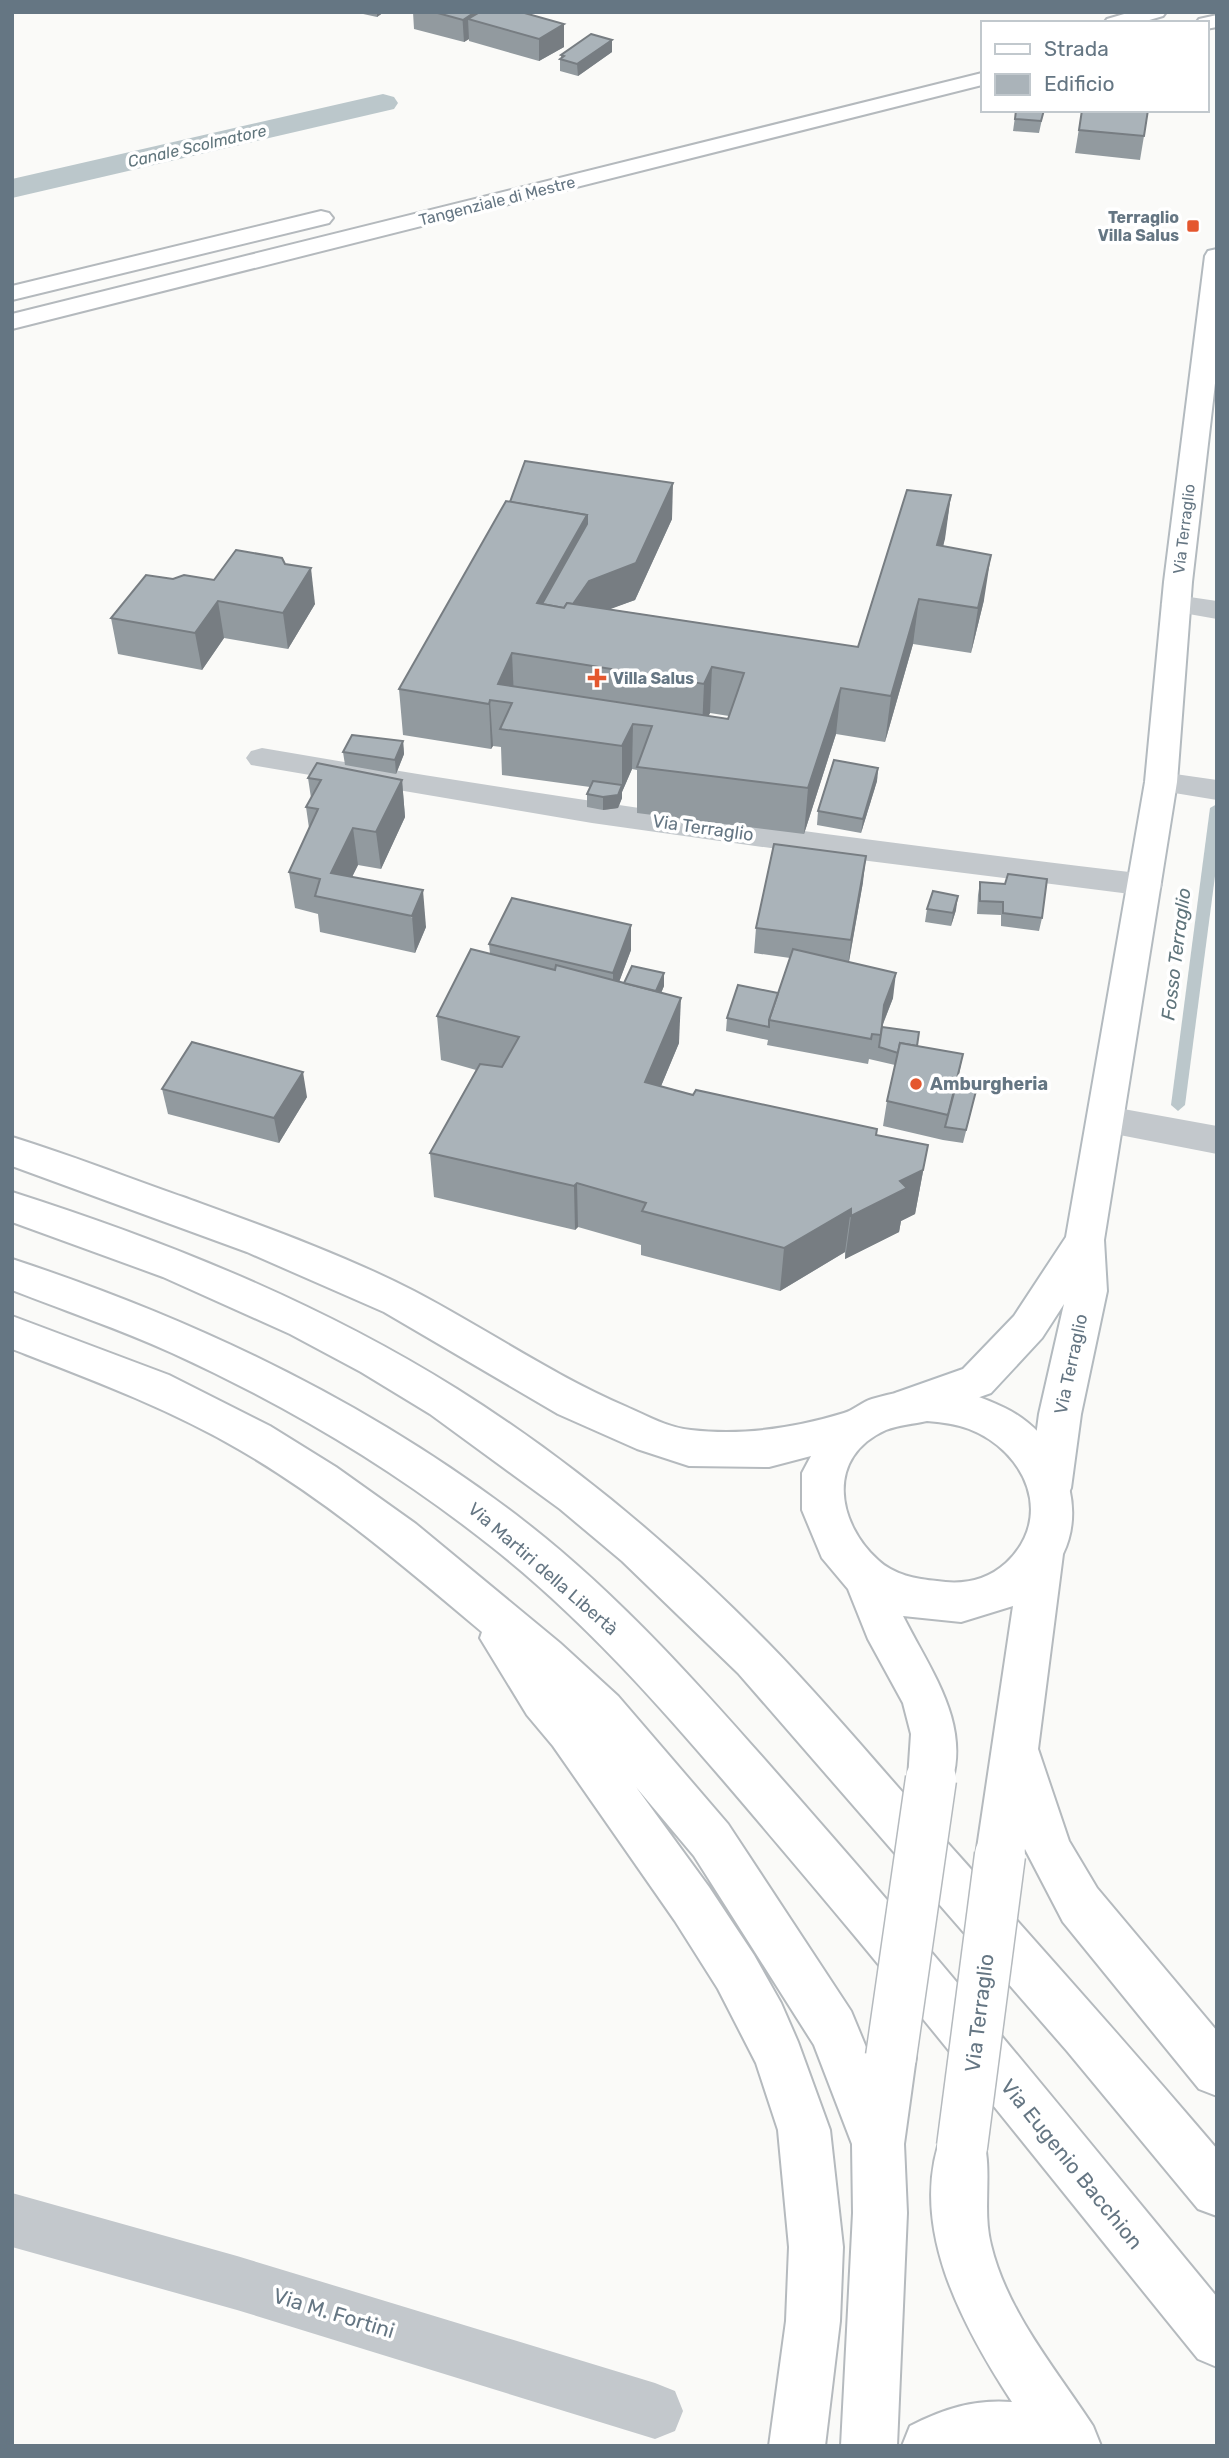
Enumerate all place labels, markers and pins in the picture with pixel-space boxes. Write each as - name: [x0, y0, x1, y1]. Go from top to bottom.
- place label: Terraglio Villa Salus: [1098, 208, 1179, 245]
- marker: Terraglio Villa Salus: [1185, 218, 1201, 234]
- marker: Villa Salus: [587, 668, 607, 688]
- place label: Villa Salus: [613, 669, 694, 688]
- place label: Amburgheria: [930, 1073, 1048, 1095]
- marker: Amburgheria: [908, 1076, 924, 1092]

